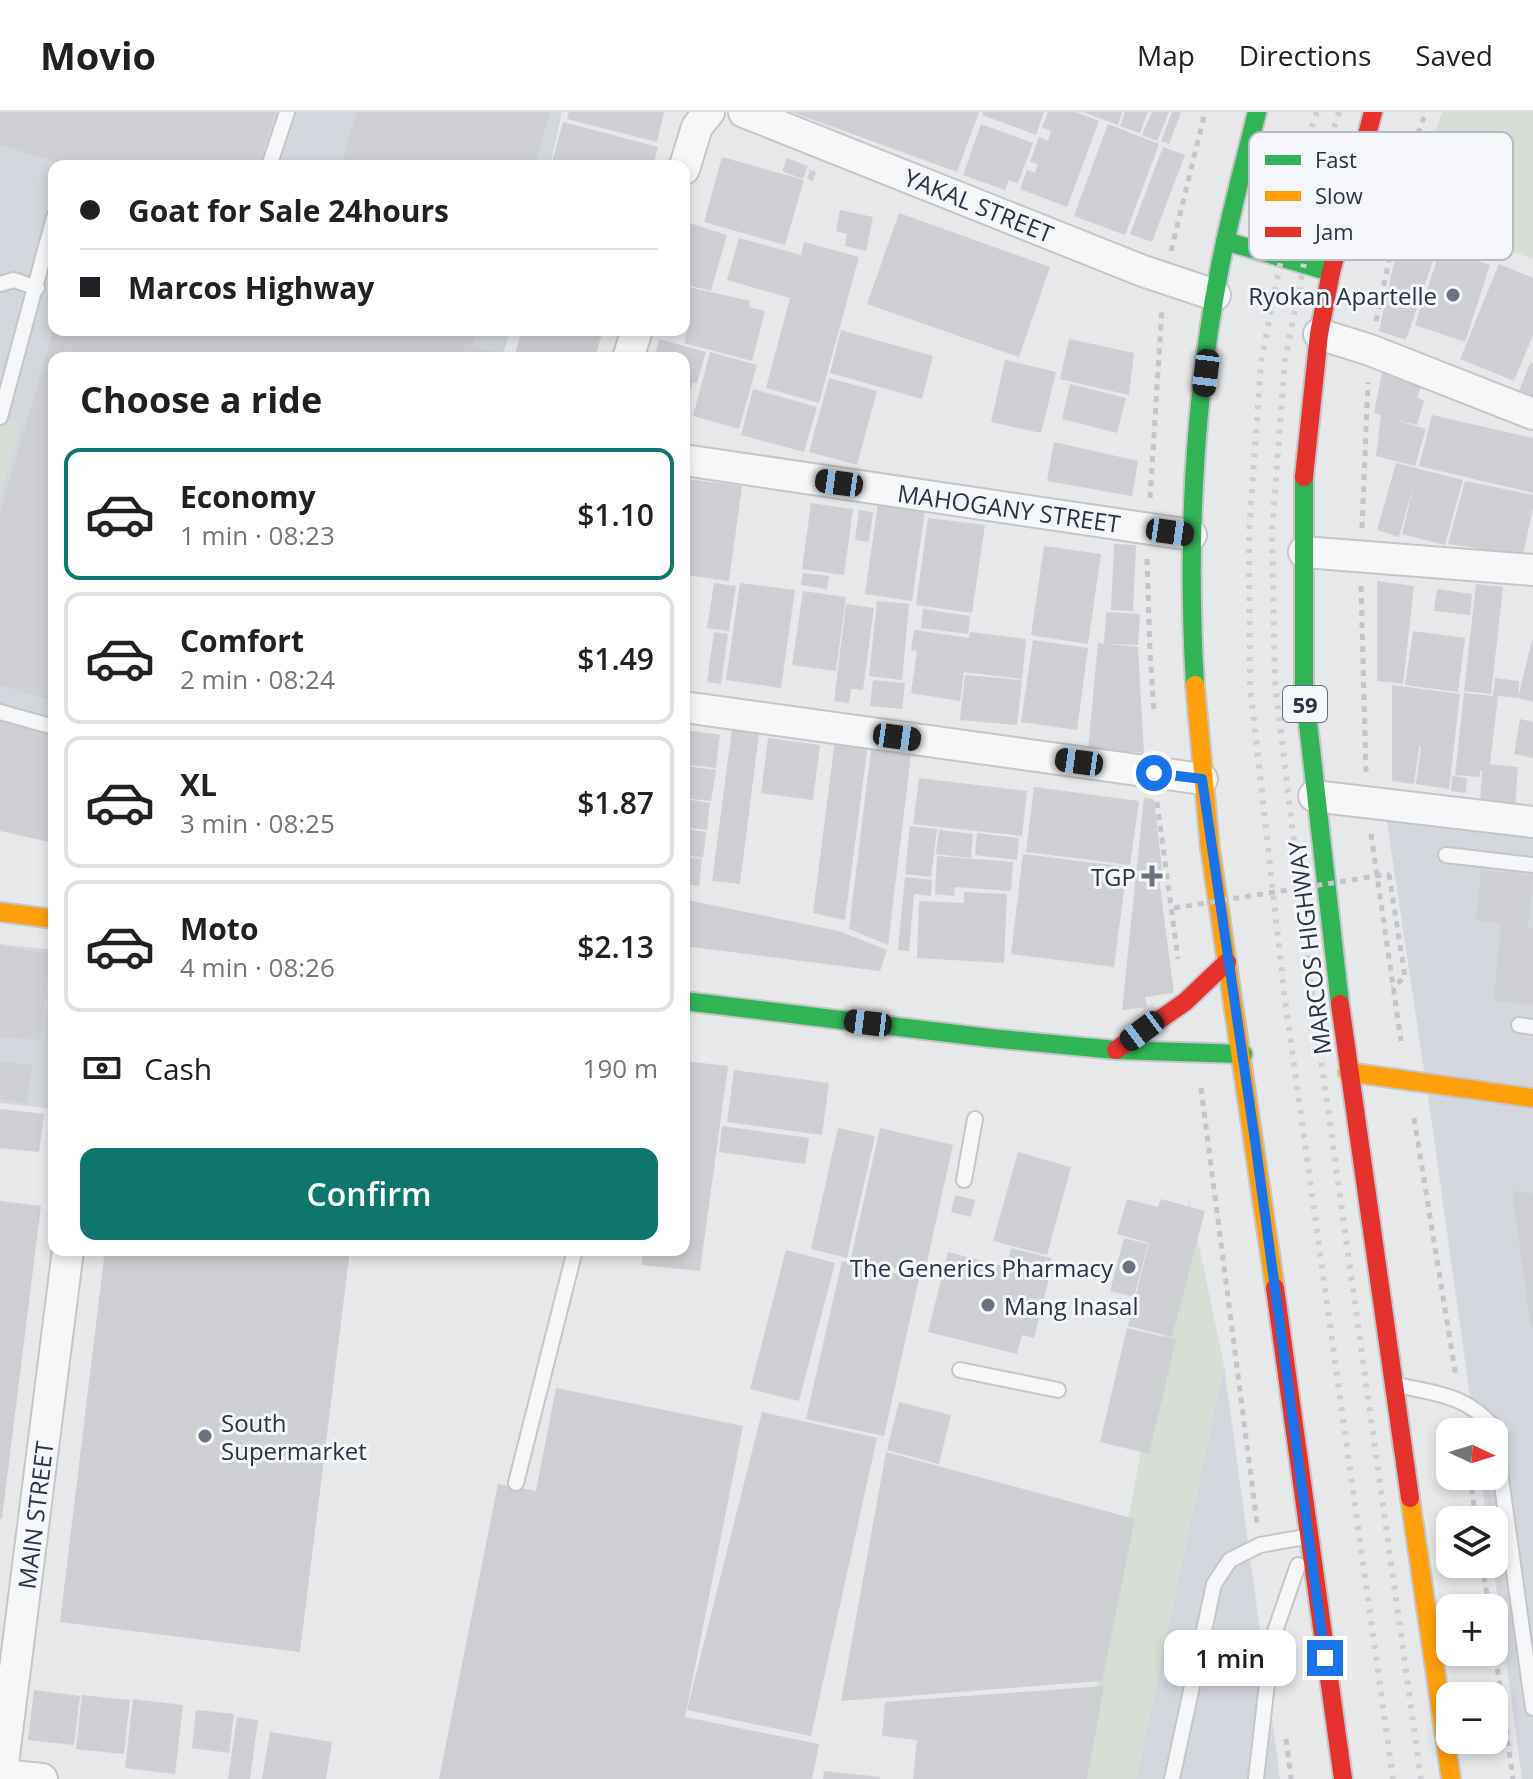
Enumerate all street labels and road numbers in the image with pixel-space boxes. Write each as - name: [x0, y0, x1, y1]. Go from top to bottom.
- street label: YAKAL STREET: [899, 160, 1059, 250]
- street label: MAHOGANY STREET: [896, 476, 1122, 540]
- road number: 59: [1283, 686, 1327, 722]
- street label: MARCOS HIGHWAY: [1279, 839, 1338, 1057]
- street label: MAIN STREET: [10, 1439, 60, 1591]

